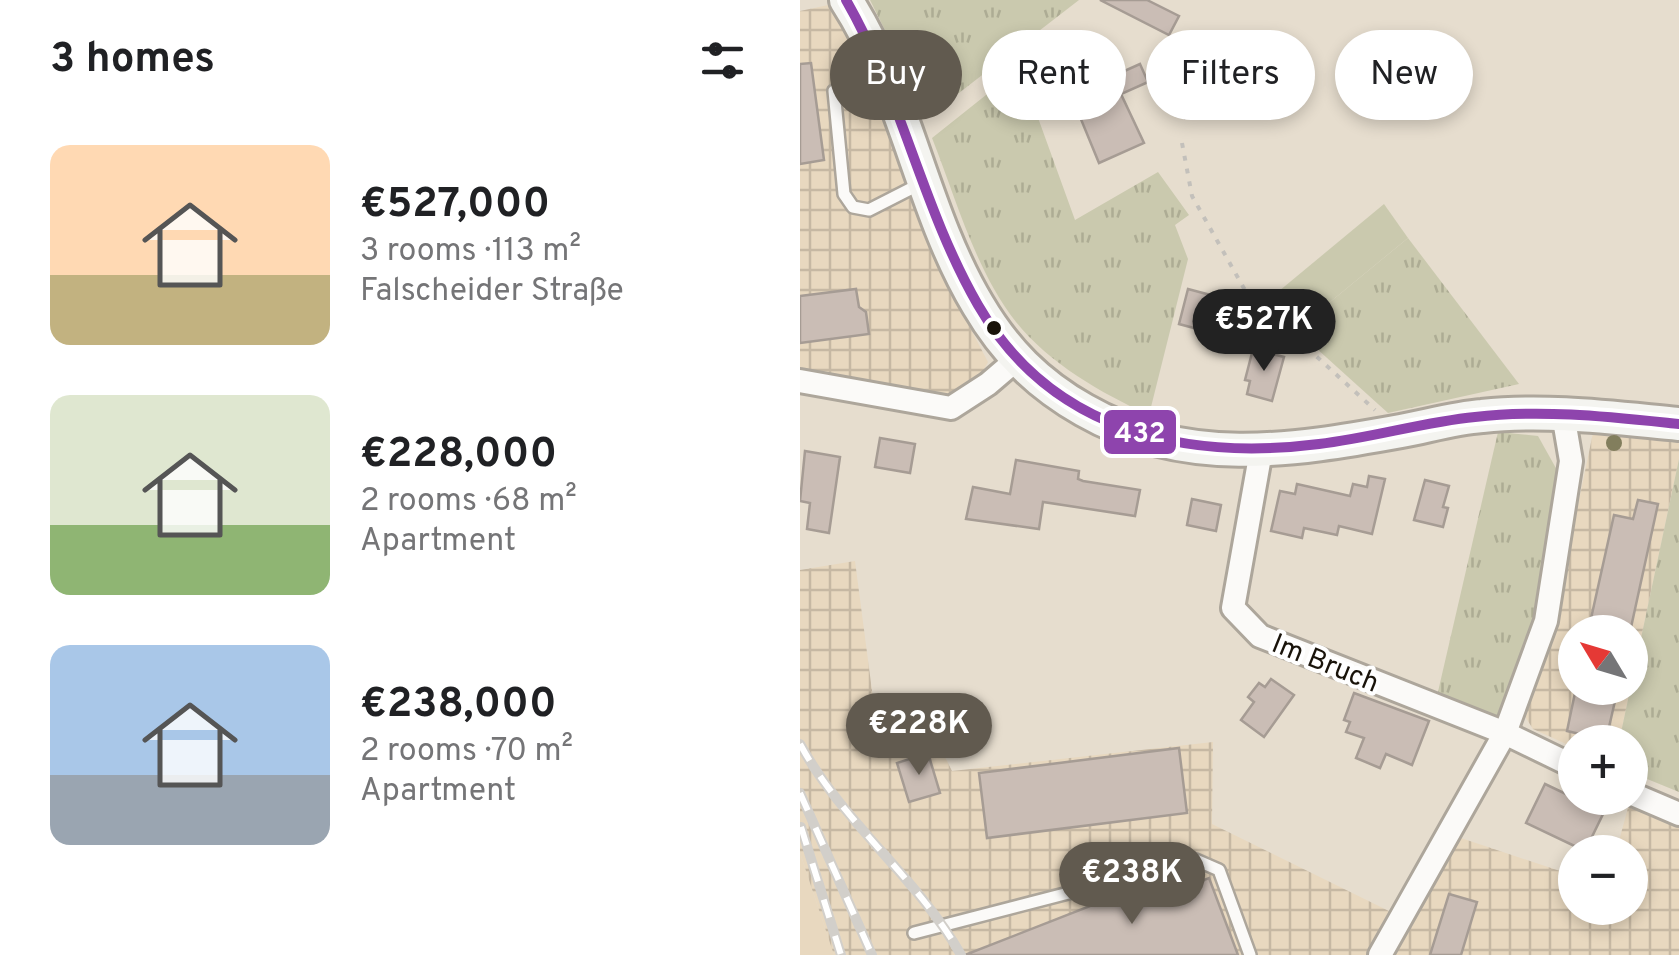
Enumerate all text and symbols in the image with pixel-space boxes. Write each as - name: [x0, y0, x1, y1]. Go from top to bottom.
- chip: Buy: [830, 30, 962, 120]
- chip: Rent: [982, 30, 1126, 120]
- chip: Filters: [1146, 30, 1315, 120]
- chip: New: [1335, 30, 1473, 120]
- icon: filters: [695, 33, 750, 88]
- text: 3 homes: [50, 34, 215, 87]
- text: €527,000: [360, 179, 550, 232]
- icon: home: [130, 185, 250, 305]
- text: 3 rooms · 113 m²: [360, 232, 581, 272]
- text: Falscheider Straße: [360, 272, 624, 312]
- pin: €527K: [1194, 289, 1334, 374]
- text: €527K: [1215, 301, 1313, 341]
- unlabelled marker: [984, 318, 1004, 338]
- line badge: 432: [1102, 408, 1178, 456]
- text: 432: [1114, 417, 1166, 453]
- text: €228,000: [360, 429, 557, 482]
- icon: home: [130, 435, 250, 555]
- text: 2 rooms · 68 m²: [360, 482, 577, 522]
- text: Apartment: [360, 522, 516, 562]
- north arrow: [1558, 615, 1648, 705]
- map controls: [1558, 615, 1648, 925]
- street label: Im Bruch: [1266, 627, 1384, 703]
- text: €238,000: [360, 679, 557, 732]
- icon: home: [130, 685, 250, 805]
- pin: €228K: [849, 693, 989, 778]
- text: €228K: [868, 705, 970, 745]
- button: +: [1558, 725, 1648, 815]
- text: 2 rooms · 70 m²: [360, 732, 573, 772]
- text: Apartment: [360, 772, 516, 812]
- button: −: [1558, 835, 1648, 925]
- pin: €238K: [1062, 842, 1202, 927]
- text: €238K: [1081, 854, 1183, 894]

